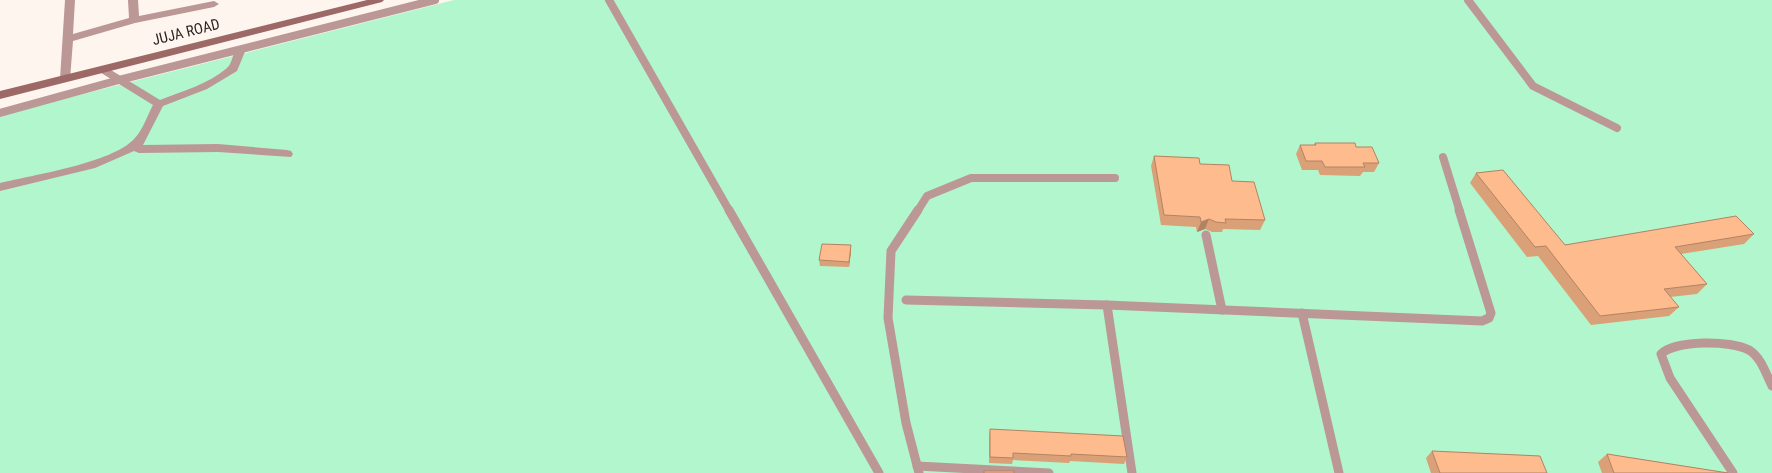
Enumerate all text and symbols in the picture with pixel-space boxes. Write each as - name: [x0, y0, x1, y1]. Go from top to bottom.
- street label: JUJA ROAD: [150, 15, 222, 49]

